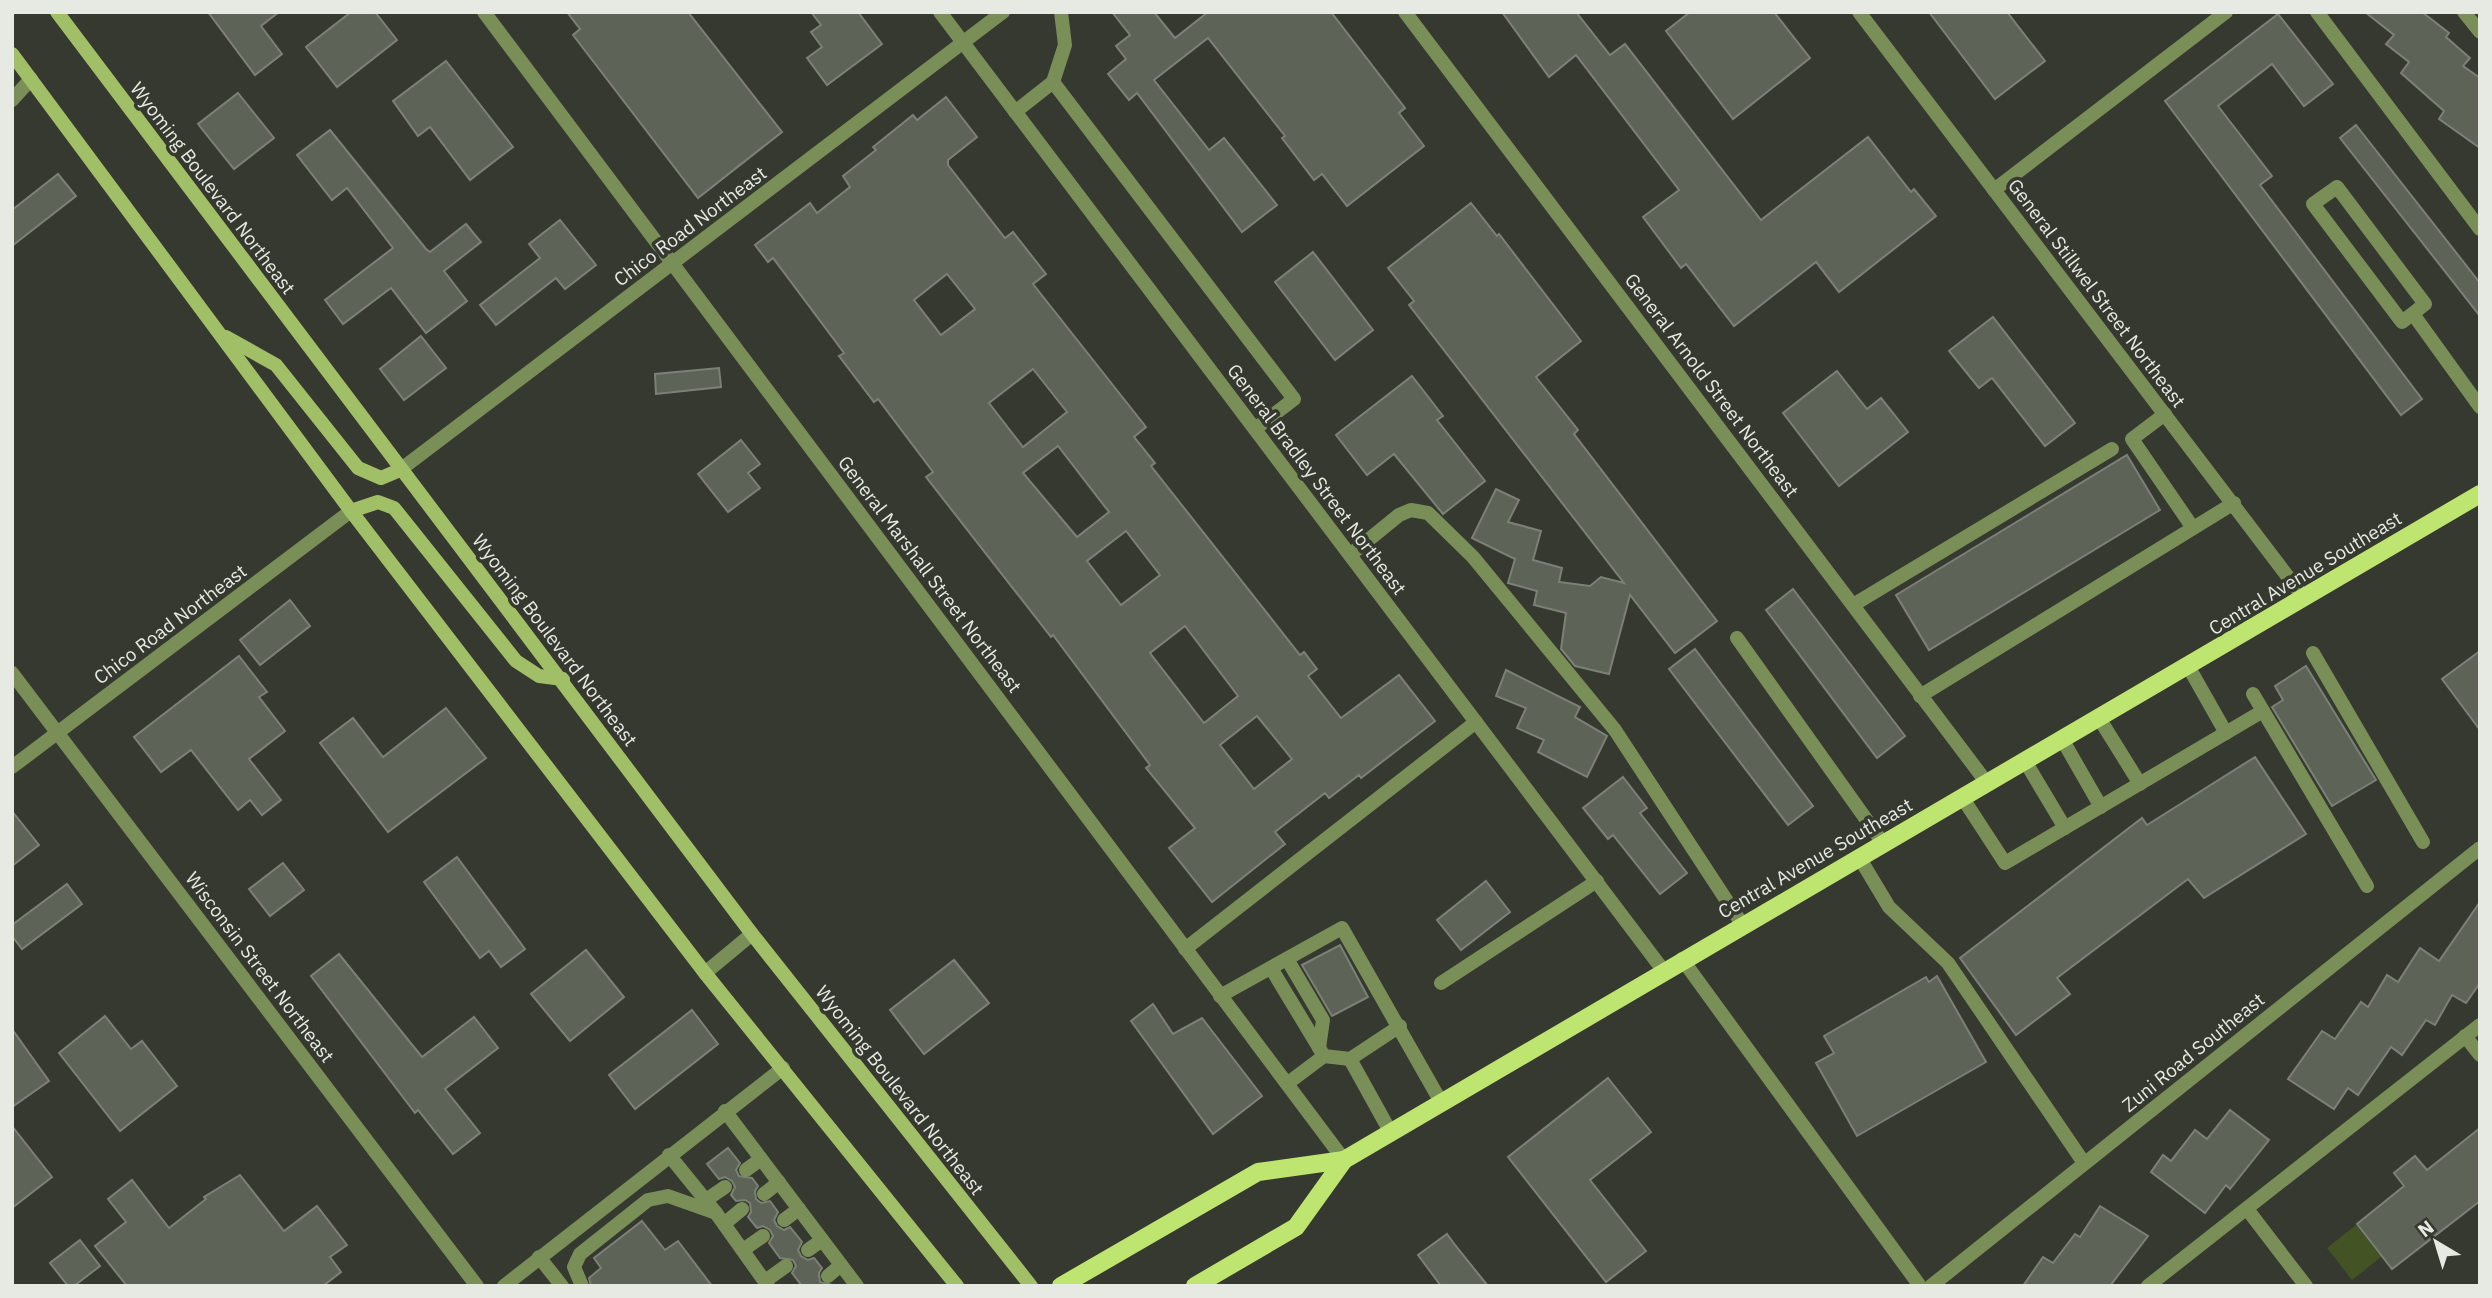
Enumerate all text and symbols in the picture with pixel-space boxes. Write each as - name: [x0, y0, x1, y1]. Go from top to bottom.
- street label: Wyoming Boulevard Northeast: [125, 77, 301, 299]
- street label: Chico Road Northeast: [609, 161, 771, 291]
- street label: General Stillwel Street Northeast: [2003, 174, 2191, 412]
- street label: General Arnold Street Northeast: [1620, 268, 1804, 502]
- street label: General Bradley Street Northeast: [1222, 359, 1412, 599]
- street label: General Marshall Street Northeast: [833, 451, 1027, 697]
- street label: Central Avenue Southeast: [2204, 506, 2406, 640]
- street label: Wyoming Boulevard Northeast: [467, 529, 643, 751]
- street label: Chico Road Northeast: [89, 559, 251, 689]
- street label: Central Avenue Southeast: [1713, 792, 1917, 924]
- street label: Wisconsin Street Northeast: [180, 867, 340, 1067]
- street label: Wyoming Boulevard Northeast: [811, 980, 989, 1200]
- street label: Zuni Road Southeast: [2117, 987, 2269, 1117]
- north arrow: [2401, 1207, 2471, 1277]
- text: N: [2413, 1215, 2438, 1242]

